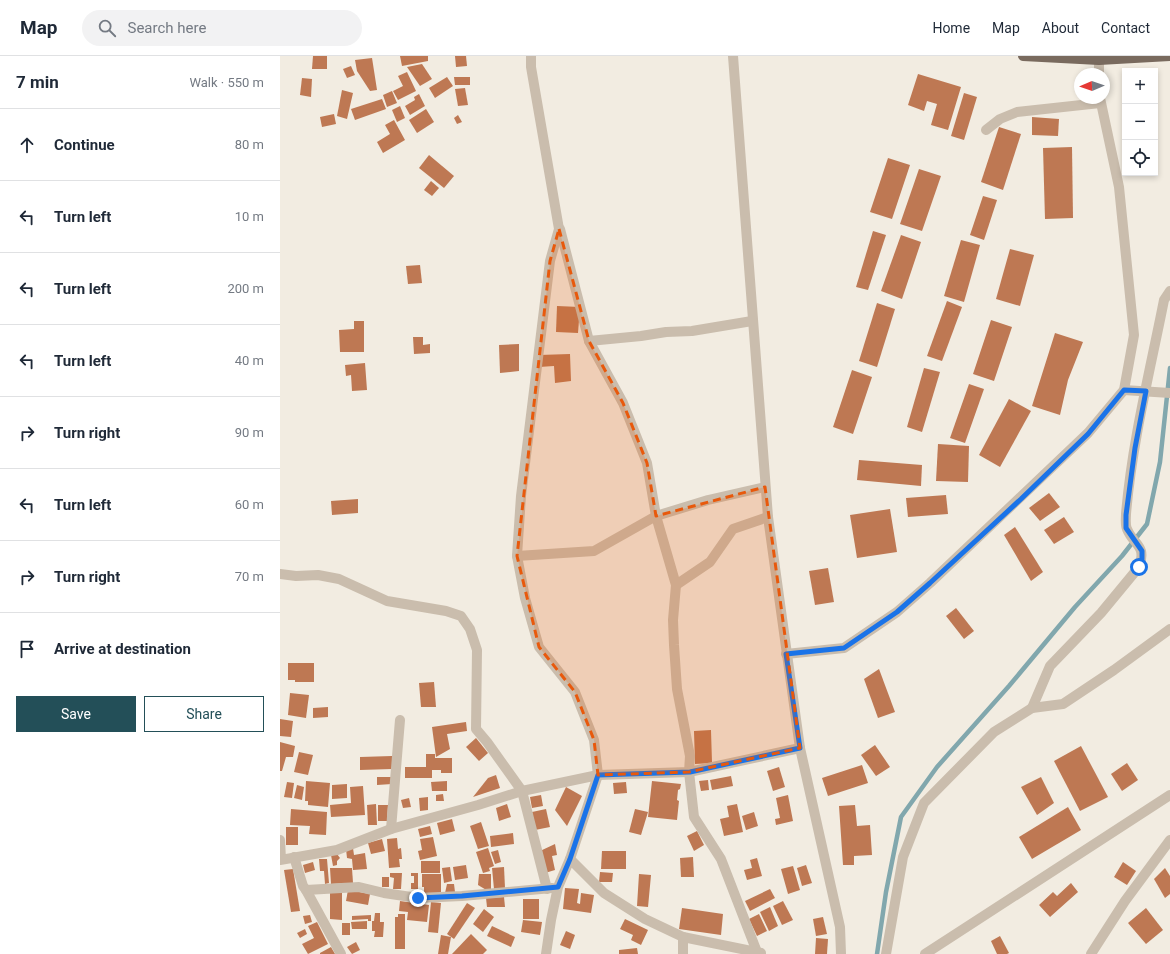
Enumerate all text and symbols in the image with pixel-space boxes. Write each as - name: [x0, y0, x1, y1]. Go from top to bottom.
- search box: [82, 10, 362, 46]
- text: Map: [20, 16, 58, 39]
- icon: search: [96, 17, 118, 39]
- text: Search here: [128, 19, 206, 37]
- text: Home: [932, 20, 970, 36]
- text: Map: [992, 20, 1020, 36]
- text: About: [1042, 20, 1079, 36]
- text: Contact: [1101, 20, 1150, 36]
- north arrow: [1074, 68, 1110, 104]
- map controls: [1122, 68, 1158, 176]
- button: +: [1122, 68, 1158, 104]
- text: 7 min: [16, 72, 59, 92]
- text: Walk · 550 m: [189, 75, 264, 90]
- button: −: [1122, 104, 1158, 140]
- icon: ahead: [16, 134, 38, 156]
- text: Continue: [54, 136, 115, 154]
- text: 80 m: [235, 137, 264, 152]
- button: locate: [1122, 140, 1158, 176]
- icon: left: [16, 206, 38, 228]
- text: Turn left: [54, 208, 111, 226]
- text: 10 m: [235, 209, 264, 224]
- icon: left: [16, 278, 38, 300]
- text: Turn left: [54, 280, 111, 298]
- text: 200 m: [227, 281, 264, 296]
- icon: left: [16, 350, 38, 372]
- text: Turn left: [54, 352, 111, 370]
- text: 40 m: [235, 353, 264, 368]
- icon: right: [16, 422, 38, 444]
- text: Turn right: [54, 424, 120, 442]
- text: 90 m: [235, 425, 264, 440]
- icon: left: [16, 494, 38, 516]
- text: Turn left: [54, 496, 111, 514]
- text: 60 m: [235, 497, 264, 512]
- route start: [1130, 558, 1148, 576]
- icon: right: [16, 566, 38, 588]
- text: Turn right: [54, 568, 120, 586]
- text: 70 m: [235, 569, 264, 584]
- icon: arrive: [16, 638, 38, 660]
- text: Arrive at destination: [54, 640, 191, 658]
- button: Save: [16, 696, 136, 732]
- button: Share: [144, 696, 264, 732]
- route end: [409, 889, 427, 907]

